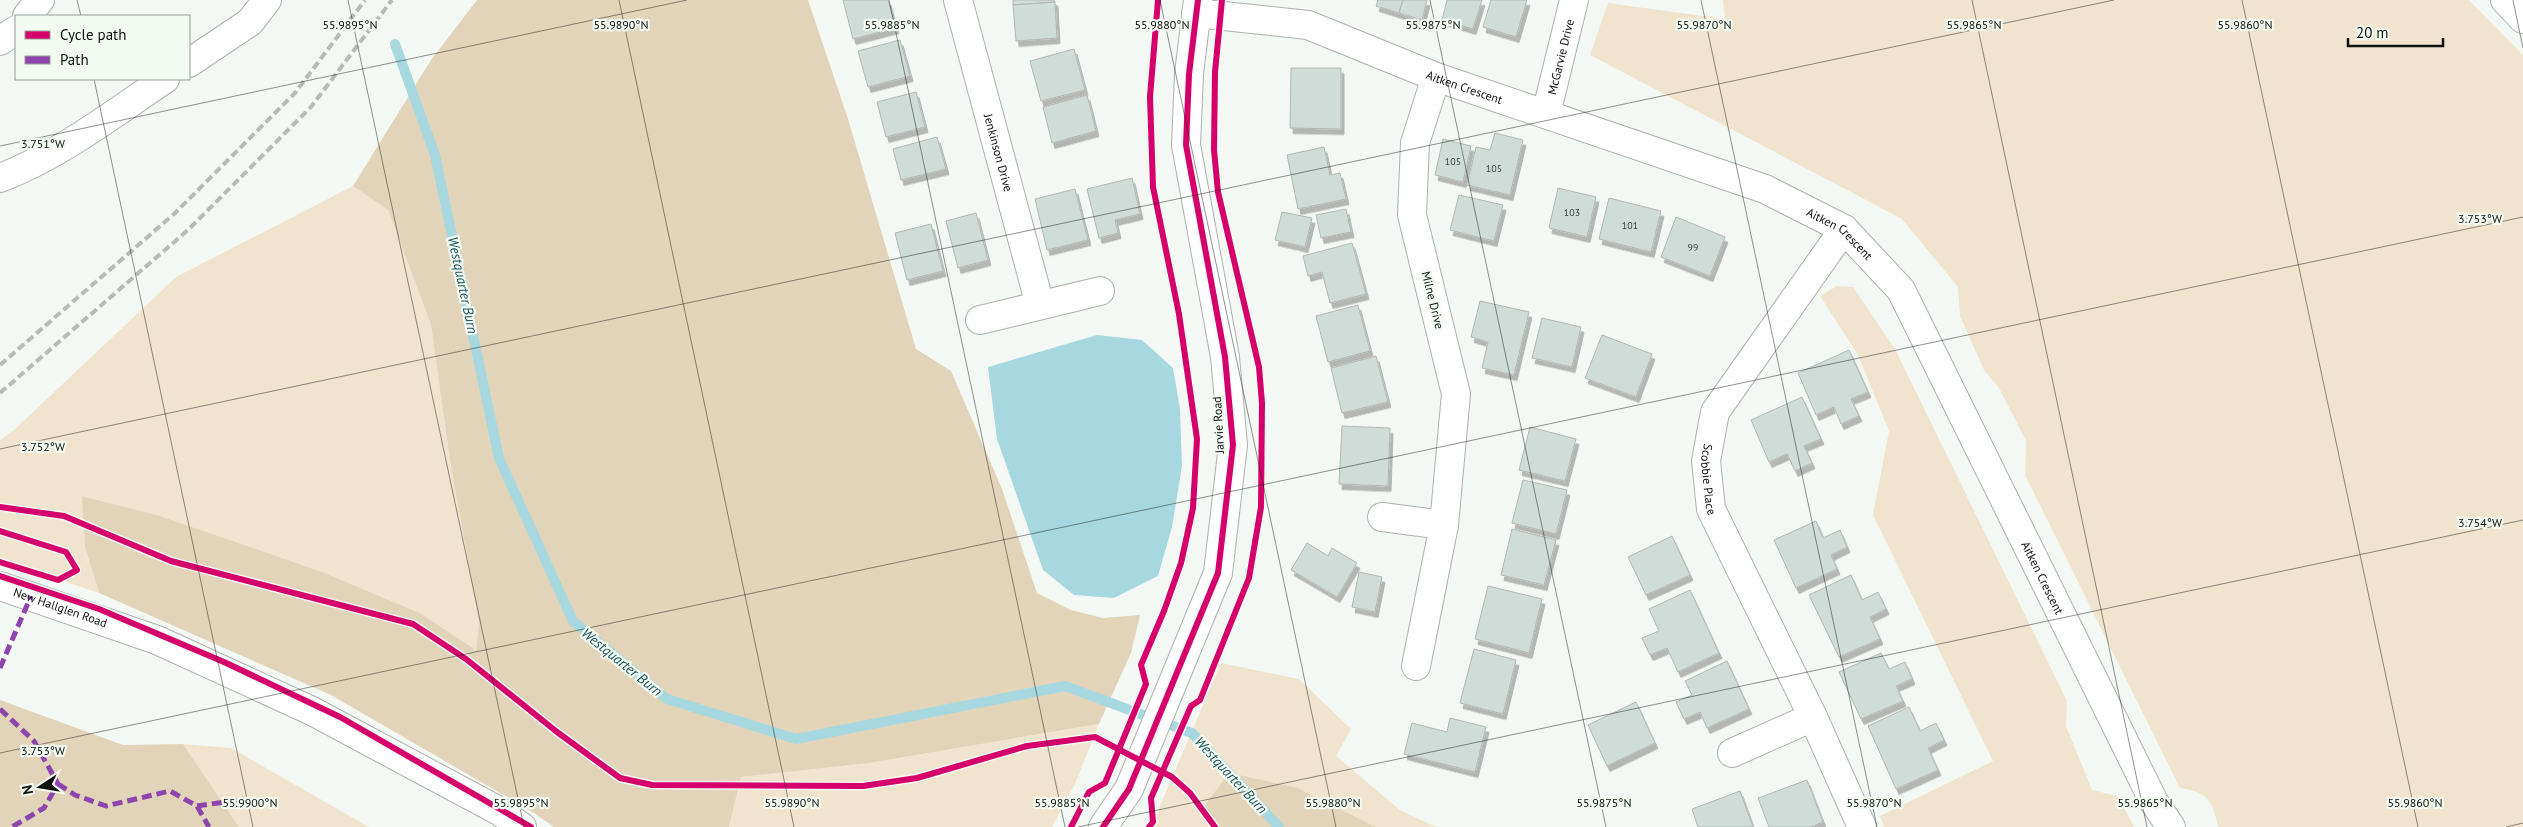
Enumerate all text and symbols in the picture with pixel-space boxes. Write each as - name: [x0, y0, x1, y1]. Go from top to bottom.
- legend: [15, 15, 190, 80]
- scale bar: [2348, 15, 2443, 47]
- text: 55.9895°N: [323, 17, 377, 32]
- text: 55.9890°N: [594, 17, 648, 32]
- text: 55.9885°N: [865, 17, 919, 32]
- text: 55.9880°N: [1135, 17, 1189, 32]
- text: 55.9875°N: [1406, 17, 1460, 32]
- street label: McGarvie Drive: [1544, 17, 1577, 96]
- text: 55.9870°N: [1677, 17, 1731, 32]
- text: 55.9865°N: [1947, 17, 2001, 32]
- text: 55.9860°N: [2218, 17, 2272, 32]
- text: 20 m: [2356, 23, 2389, 42]
- text: Cycle path: [60, 25, 126, 44]
- text: Path: [60, 50, 89, 69]
- street label: Aitken Crescent: [1424, 66, 1505, 107]
- street label: Jenkinson Drive: [981, 111, 1017, 193]
- text: 3.751°W: [21, 136, 65, 151]
- house number: 105: [1445, 155, 1461, 168]
- house number: 105: [1486, 162, 1502, 175]
- street label: Aitken Crescent: [1804, 204, 1876, 263]
- house number: 103: [1564, 206, 1580, 219]
- text: 3.753°W: [2458, 211, 2502, 226]
- house number: 101: [1622, 219, 1638, 232]
- water label: Westquarter Burn: [444, 235, 482, 335]
- house number: 99: [1688, 241, 1698, 254]
- street label: Milne Drive: [1419, 270, 1447, 330]
- street label: Jarvie Road: [1209, 396, 1227, 455]
- text: 3.752°W: [21, 439, 65, 454]
- street label: Scobbie Place: [1698, 443, 1720, 517]
- text: 3.754°W: [2458, 515, 2502, 530]
- street label: Aitken Crescent: [2019, 538, 2067, 616]
- street label: New Hallglen Road: [12, 584, 109, 630]
- water label: Westquarter Burn: [578, 624, 666, 700]
- water label: Westquarter Burn: [1191, 733, 1271, 817]
- text: 3.753°W: [21, 743, 65, 758]
- north arrow: [15, 762, 65, 812]
- text: N: [18, 783, 37, 796]
- text: 55.9900°N: [223, 795, 277, 810]
- text: 55.9895°N: [494, 795, 548, 810]
- text: 55.9890°N: [765, 795, 819, 810]
- text: 55.9885°N: [1035, 795, 1089, 810]
- text: 55.9880°N: [1306, 795, 1360, 810]
- text: 55.9875°N: [1577, 795, 1631, 810]
- text: 55.9870°N: [1847, 795, 1901, 810]
- text: 55.9865°N: [2118, 795, 2172, 810]
- text: 55.9860°N: [2388, 795, 2442, 810]

